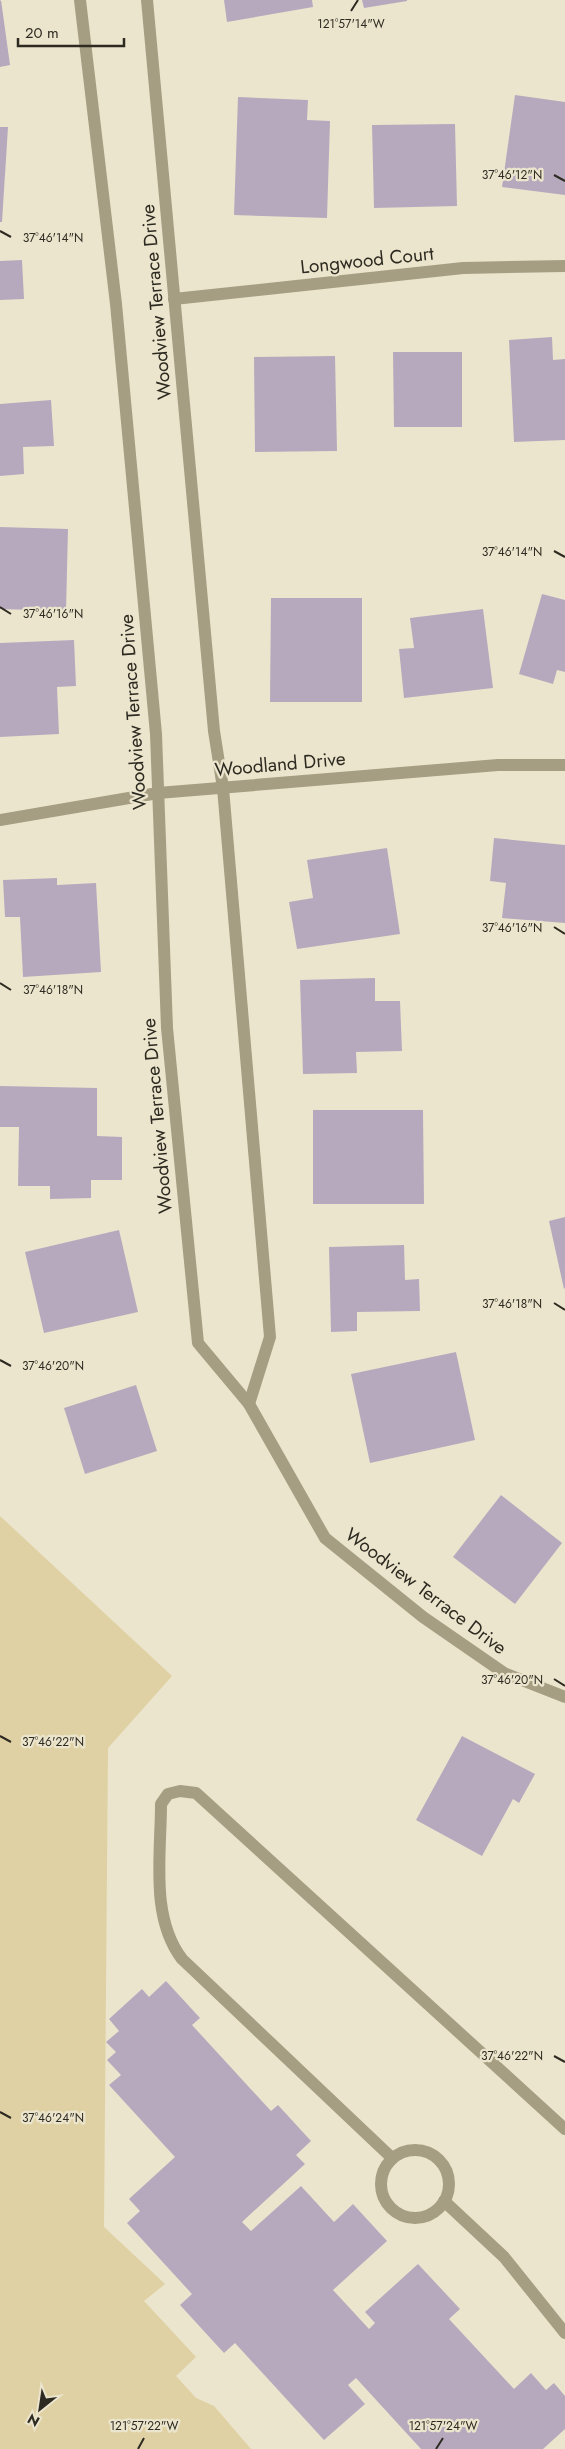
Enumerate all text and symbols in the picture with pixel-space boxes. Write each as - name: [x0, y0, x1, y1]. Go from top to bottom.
- scale bar: [18, 15, 124, 47]
- text: 121°57'14"W: [317, 15, 385, 33]
- text: 20 m: [25, 22, 59, 44]
- text: 37°46'12"N: [482, 166, 542, 184]
- street label: Woodview Terrace Drive: [134, 203, 178, 401]
- text: 37°46'14"N: [23, 229, 83, 247]
- street label: Longwood Court: [299, 240, 436, 280]
- text: 37°46'14"N: [482, 543, 542, 561]
- text: 37°46'16"N: [23, 605, 83, 623]
- street label: Woodview Terrace Drive: [113, 613, 153, 811]
- street label: Woodland Drive: [214, 745, 347, 783]
- text: 37°46'16"N: [482, 919, 542, 937]
- text: 37°46'18"N: [23, 981, 83, 999]
- street label: Woodview Terrace Drive: [135, 1017, 179, 1215]
- text: 37°46'18"N: [482, 1295, 542, 1313]
- text: 37°46'20"N: [22, 1357, 84, 1375]
- street label: Woodview Terrace Drive: [340, 1521, 513, 1661]
- text: 37°46'20"N: [481, 1671, 543, 1689]
- text: 37°46'22"N: [22, 1733, 84, 1751]
- text: 37°46'22"N: [481, 2047, 543, 2065]
- text: 37°46'24"N: [22, 2109, 84, 2127]
- north arrow: [15, 2384, 65, 2434]
- text: N: [24, 2409, 43, 2432]
- text: 121°57'22"W: [110, 2417, 178, 2435]
- text: 121°57'24"W: [409, 2417, 477, 2435]

